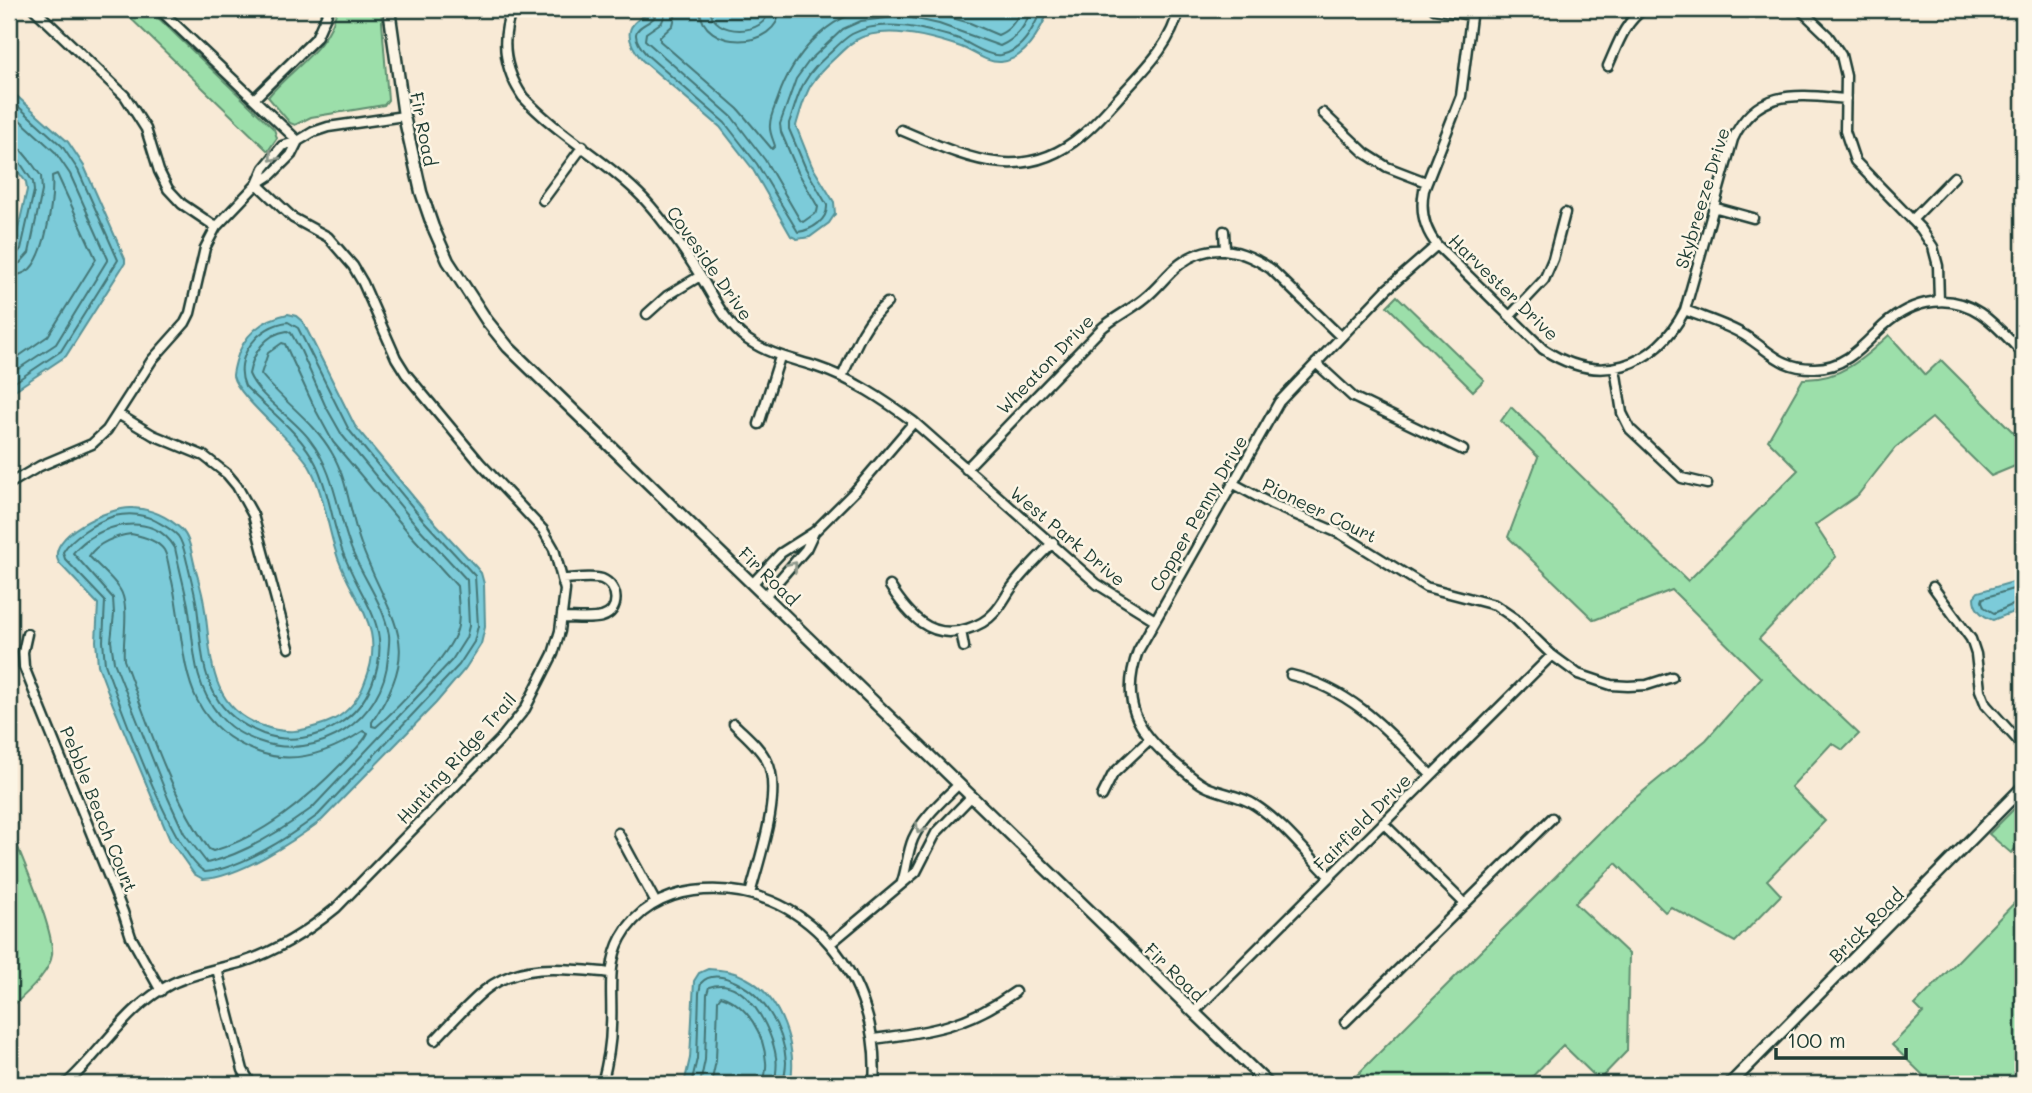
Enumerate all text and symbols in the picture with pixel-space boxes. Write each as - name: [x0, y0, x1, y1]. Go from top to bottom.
- street label: Fir Road: [405, 90, 443, 168]
- street label: Skybreeze Drive: [1669, 125, 1735, 271]
- one-way arrow: [268, 150, 281, 162]
- street label: Coveside Drive: [662, 201, 758, 325]
- street label: Harvester Drive: [1444, 228, 1564, 346]
- street label: Wheaton Drive: [991, 309, 1099, 419]
- street label: Copper Penny Drive: [1143, 431, 1253, 595]
- street label: Pioneer Court: [1259, 472, 1381, 548]
- street label: West Park Drive: [1005, 481, 1131, 591]
- street label: Fir Road: [734, 541, 804, 611]
- one-way arrow: [784, 561, 797, 573]
- street label: Hunting Ridge Trail: [391, 687, 521, 829]
- street label: Pebble Beach Court: [55, 723, 143, 895]
- street label: Fairfield Drive: [1308, 768, 1416, 876]
- one-way arrow: [915, 821, 928, 834]
- street label: Brick Road: [1823, 882, 1909, 968]
- street label: Fir Road: [1140, 937, 1210, 1007]
- scale bar: [1776, 1016, 1906, 1060]
- text: 100 m: [1787, 1026, 1846, 1053]

